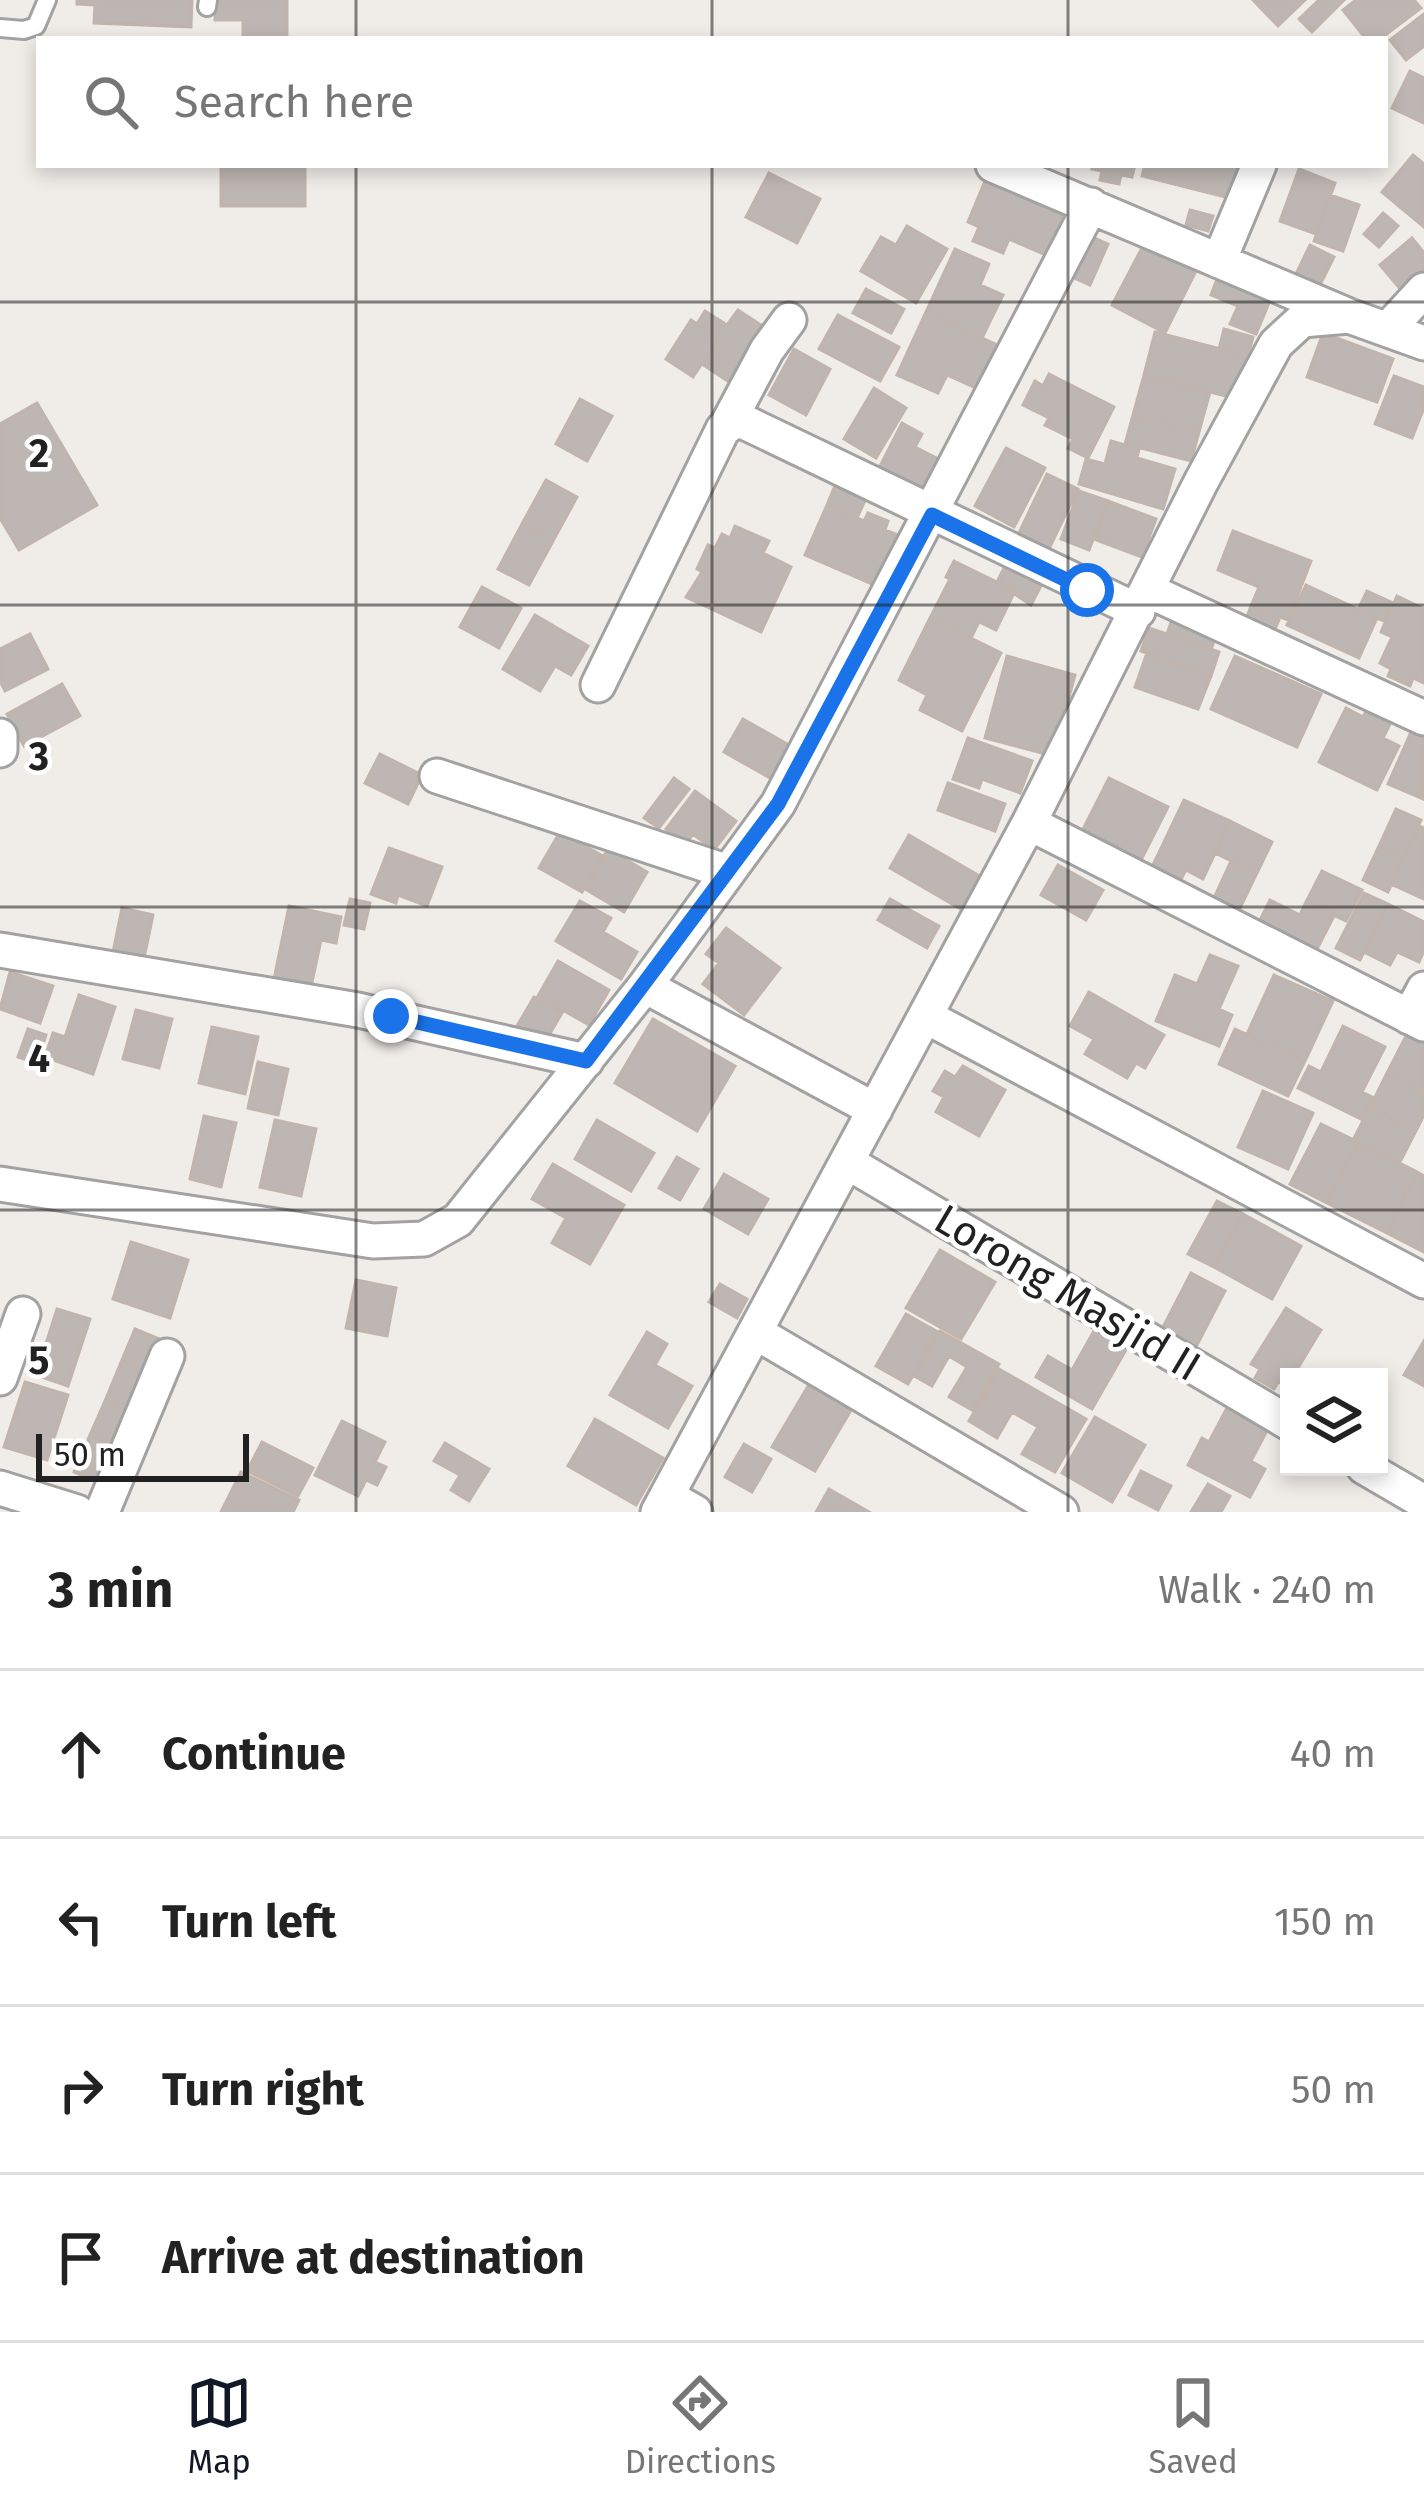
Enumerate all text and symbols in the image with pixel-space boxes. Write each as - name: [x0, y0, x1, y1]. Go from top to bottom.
- search box: [36, 36, 1388, 168]
- icon: search: [78, 69, 144, 135]
- text: Search here: [174, 75, 414, 129]
- text: 2: [29, 431, 49, 477]
- route start: [1060, 563, 1114, 617]
- text: 3: [28, 734, 49, 780]
- route end: [364, 989, 418, 1043]
- text: 4: [28, 1036, 50, 1082]
- street label: Lorong Masjid II: [926, 1194, 1209, 1392]
- text: 5: [29, 1338, 49, 1384]
- map controls: [1280, 1368, 1388, 1476]
- button: layers: [1280, 1368, 1388, 1476]
- scale bar: [36, 1428, 249, 1481]
- text: 50 m: [54, 1435, 126, 1475]
- text: 3 min: [48, 1559, 174, 1621]
- text: Walk · 240 m: [1158, 1567, 1376, 1613]
- icon: ahead: [48, 1721, 114, 1787]
- text: Continue: [162, 1727, 346, 1781]
- text: 40 m: [1290, 1731, 1376, 1777]
- icon: left: [48, 1889, 114, 1955]
- text: Turn left: [162, 1895, 336, 1949]
- text: 150 m: [1274, 1899, 1376, 1945]
- icon: right: [48, 2057, 114, 2123]
- text: Turn right: [162, 2063, 364, 2117]
- text: 50 m: [1291, 2067, 1376, 2113]
- icon: arrive: [48, 2225, 114, 2291]
- text: Arrive at destination: [162, 2231, 585, 2285]
- tab: Map: [186, 2370, 252, 2482]
- tab: Directions: [625, 2370, 776, 2482]
- tab: Saved: [1148, 2370, 1238, 2482]

